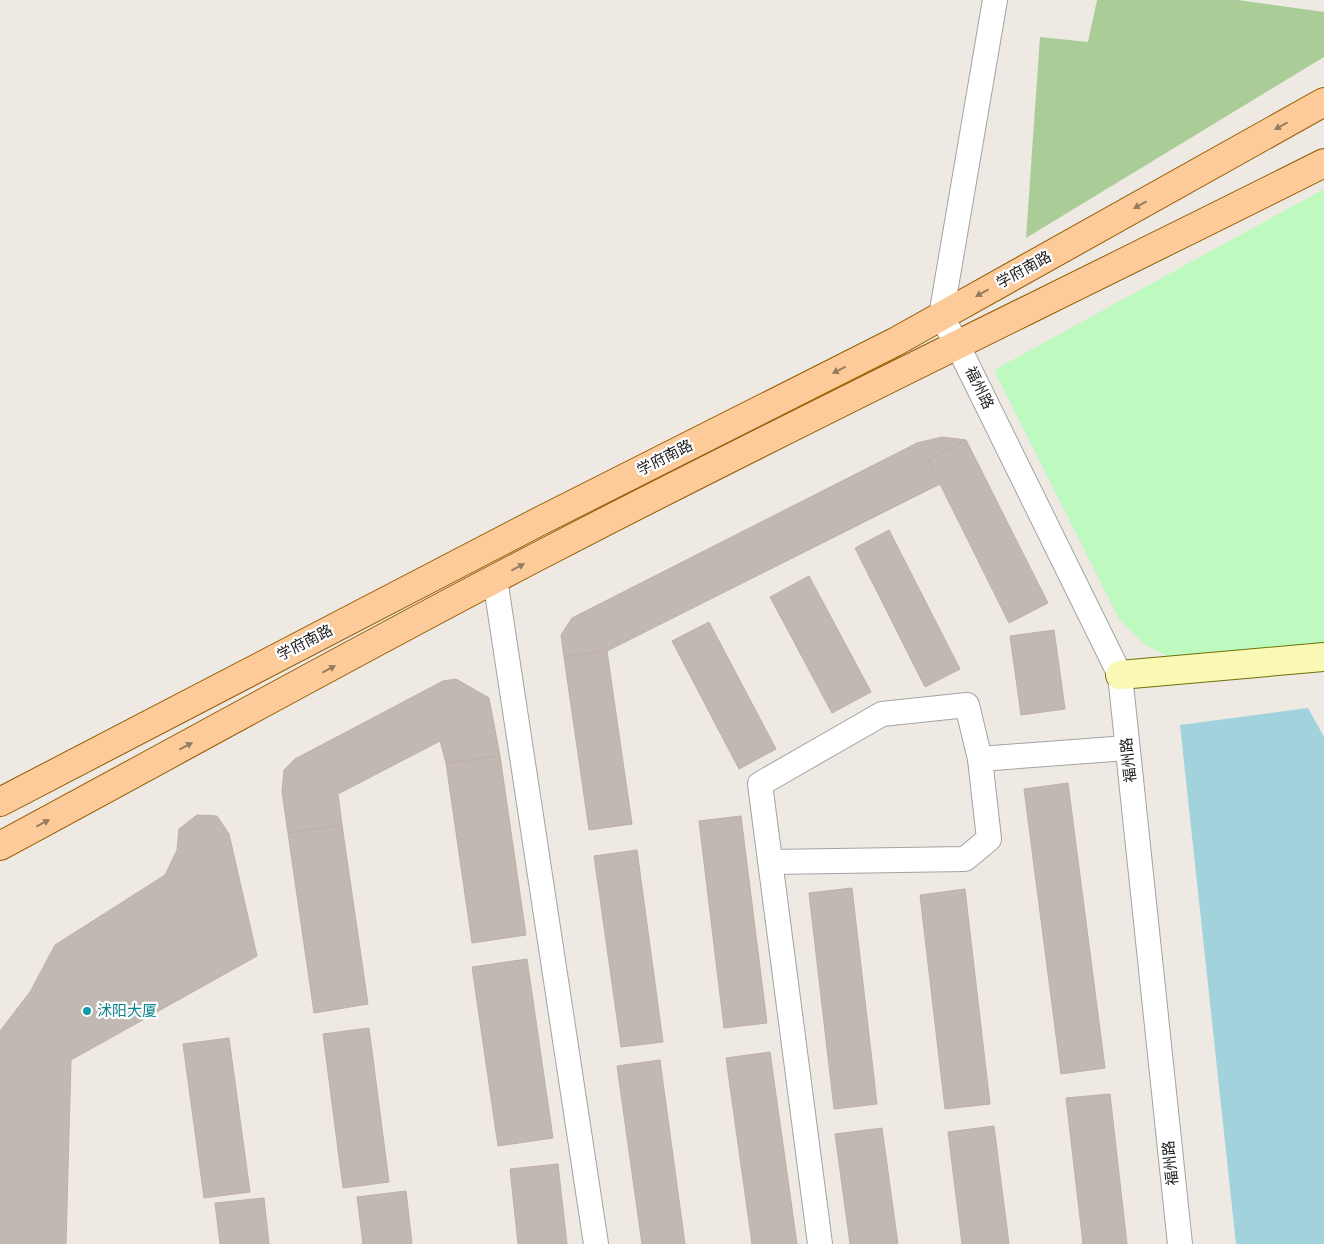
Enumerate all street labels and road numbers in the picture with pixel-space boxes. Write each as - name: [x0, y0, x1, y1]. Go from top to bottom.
- street label: 学府南路: [993, 247, 1055, 293]
- street label: 福州路: [961, 364, 997, 412]
- street label: 学府南路: [634, 436, 696, 480]
- street label: 学府南路: [274, 621, 336, 665]
- street label: 福州路: [1117, 737, 1141, 783]
- street label: 福州路: [1159, 1140, 1183, 1186]

